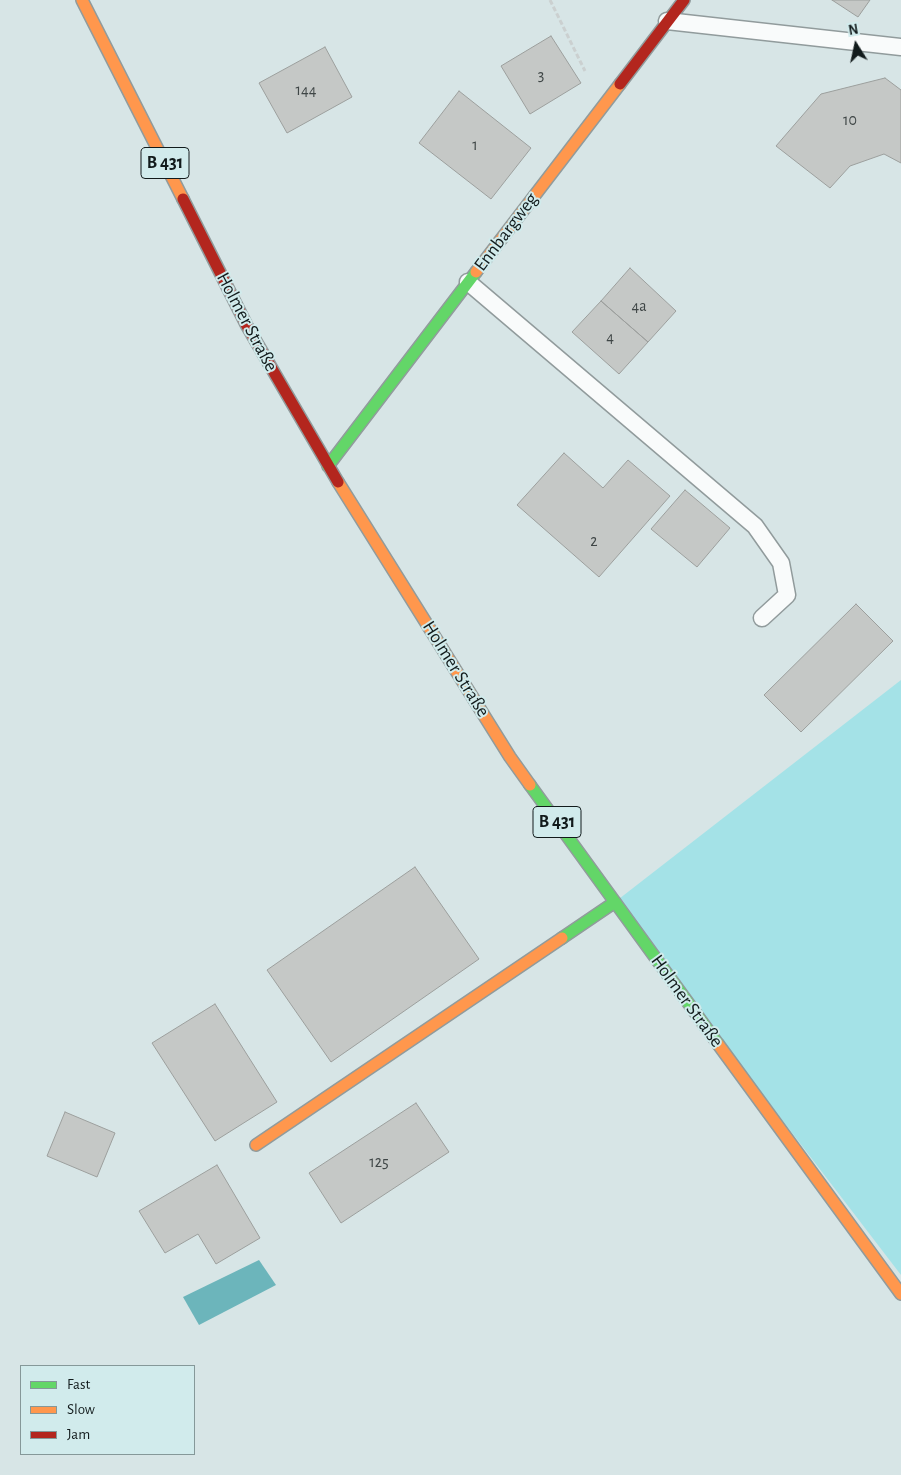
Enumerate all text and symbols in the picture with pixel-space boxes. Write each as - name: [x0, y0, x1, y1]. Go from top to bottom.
- north arrow: [831, 20, 881, 70]
- text: N: [847, 22, 859, 38]
- house number: 3: [538, 65, 544, 85]
- house number: 144: [296, 80, 316, 100]
- house number: 10: [843, 110, 857, 130]
- house number: 1: [472, 135, 478, 155]
- road number: B 431: [141, 148, 189, 178]
- street label: Ennbargweg: [469, 188, 543, 276]
- street label: Holmer Straße: [211, 269, 283, 375]
- house number: 4a: [631, 296, 647, 316]
- house number: 4: [606, 327, 614, 347]
- house number: 2: [590, 531, 598, 551]
- street label: Holmer Straße: [417, 617, 495, 721]
- road number: B 431: [533, 806, 581, 838]
- street label: Holmer Straße: [646, 950, 728, 1052]
- house number: 125: [369, 1152, 389, 1172]
- legend: [20, 1365, 195, 1455]
- text: Fast: [67, 1377, 90, 1392]
- text: Slow: [67, 1402, 95, 1417]
- text: Jam: [67, 1427, 90, 1442]

